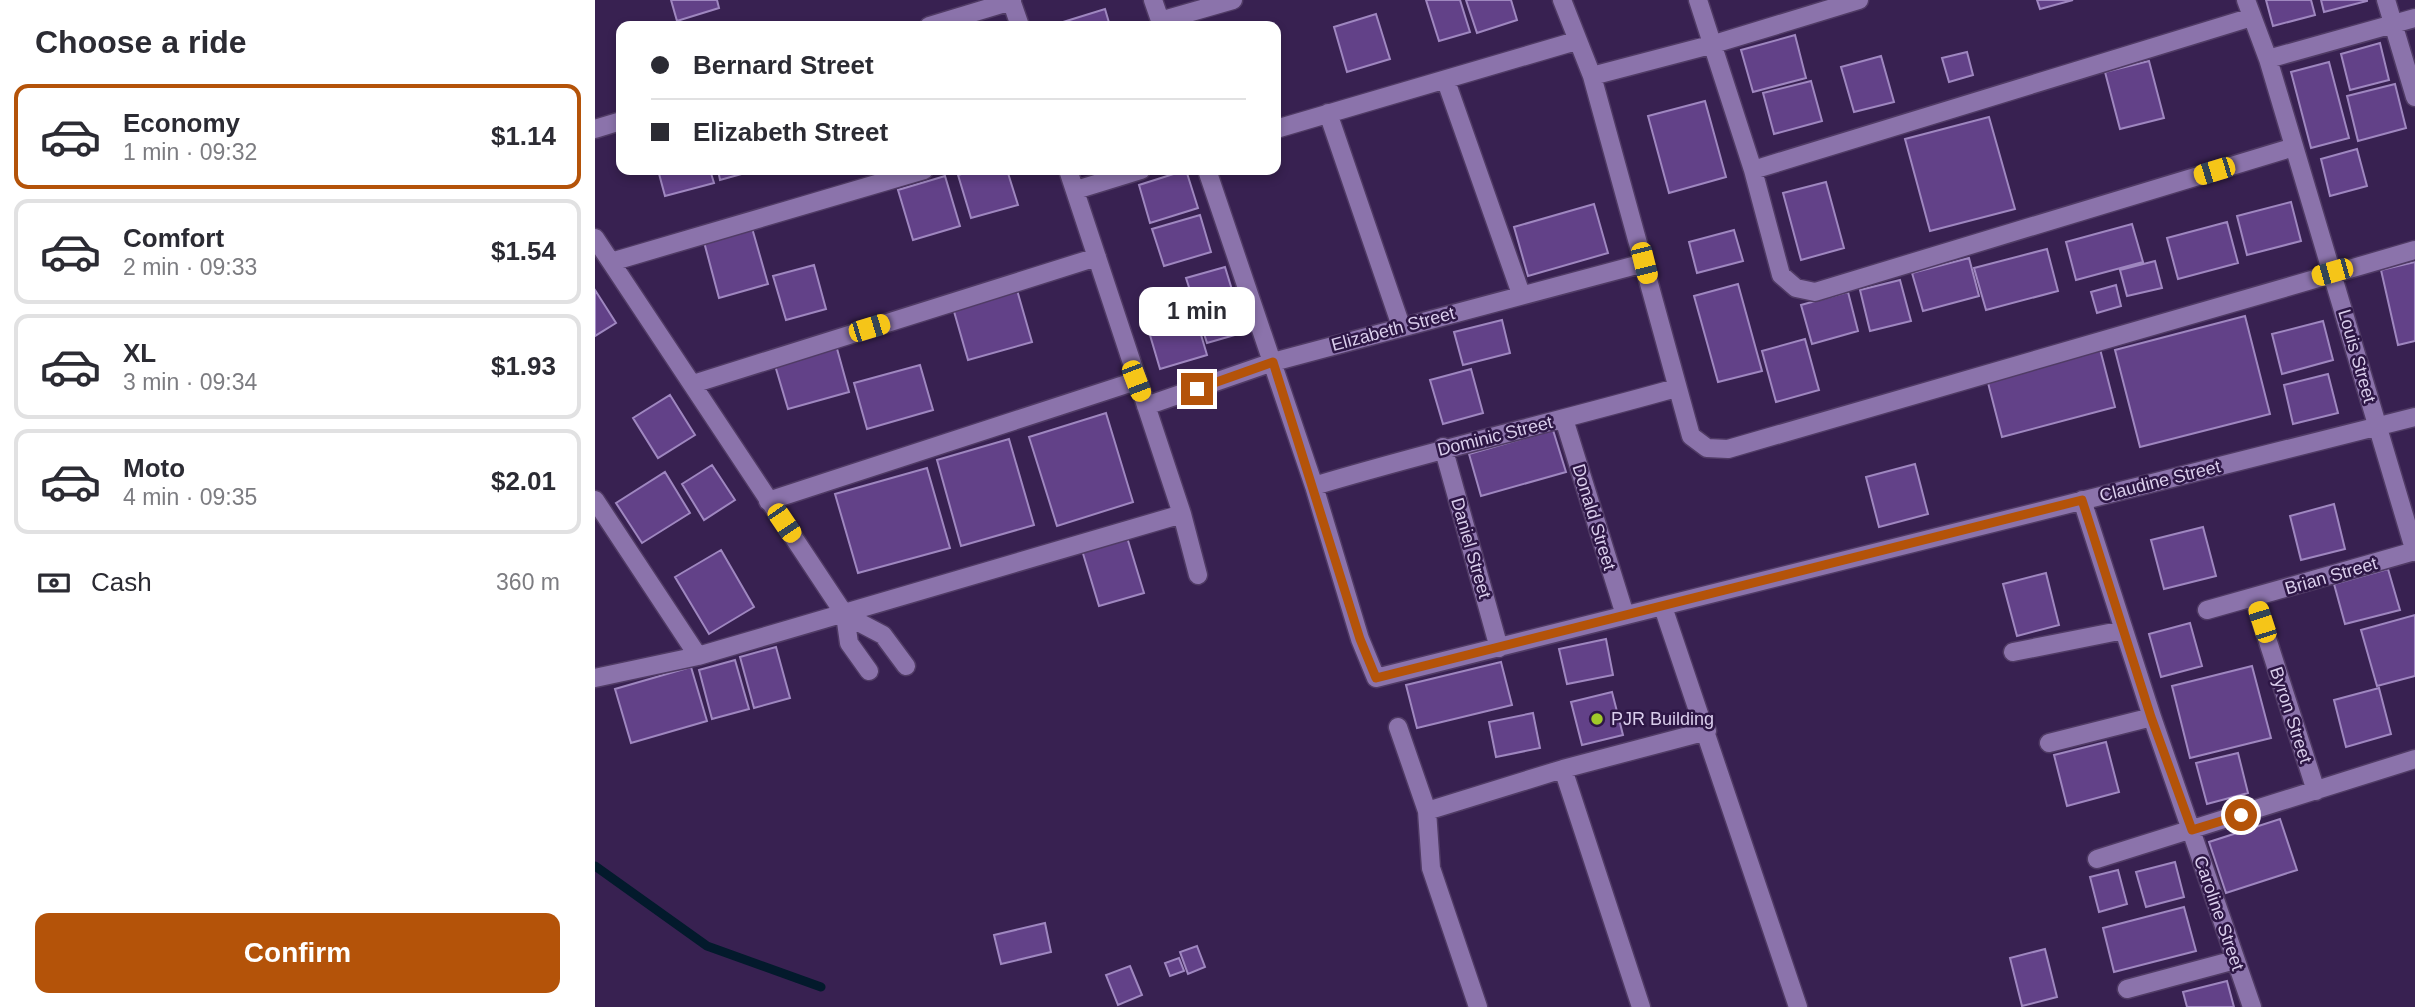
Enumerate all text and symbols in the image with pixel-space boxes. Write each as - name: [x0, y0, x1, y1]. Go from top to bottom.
- text: Choose a ride: [35, 24, 247, 60]
- text: Bernard Street: [693, 50, 874, 80]
- icon: car: [39, 105, 102, 168]
- text: Economy: [123, 108, 240, 138]
- text: Elizabeth Street: [693, 117, 888, 147]
- text: $1.14: [491, 121, 556, 151]
- text: 1 min · 09:32: [123, 139, 257, 165]
- car: [2191, 155, 2238, 187]
- icon: car: [39, 220, 102, 283]
- text: Comfort: [123, 223, 224, 253]
- text: $1.54: [491, 236, 556, 266]
- car: [1629, 240, 1660, 286]
- text: 2 min · 09:33: [123, 254, 257, 280]
- car: [2309, 256, 2356, 288]
- callout: 1 min: [1139, 288, 1255, 336]
- text: 1 min: [1167, 298, 1227, 324]
- street label: Elizabeth Street: [1329, 303, 1457, 355]
- street label: Louis Street: [2334, 307, 2380, 405]
- car: [846, 312, 893, 344]
- icon: car: [39, 335, 102, 398]
- text: XL: [123, 338, 156, 368]
- text: $1.93: [491, 351, 556, 381]
- car: [1119, 358, 1154, 404]
- text: 3 min · 09:34: [123, 369, 257, 395]
- route end: [1181, 373, 1213, 405]
- street label: Dominic Street: [1435, 412, 1555, 460]
- icon: car: [39, 450, 102, 513]
- text: Moto: [123, 453, 185, 483]
- street label: Claudine Street: [2097, 456, 2223, 506]
- street label: Donald Street: [1568, 461, 1620, 573]
- text: $2.01: [491, 466, 556, 496]
- text: 4 min · 09:35: [123, 484, 257, 510]
- street label: Daniel Street: [1447, 495, 1495, 601]
- car: [764, 500, 805, 546]
- street label: Brian Street: [2283, 553, 2379, 599]
- icon: cash: [35, 564, 73, 602]
- text: Cash: [91, 567, 152, 597]
- text: 360 m: [496, 569, 560, 595]
- car: [2246, 599, 2279, 645]
- street label: Byron Street: [2266, 664, 2316, 766]
- place label: PJR Building: [1611, 709, 1714, 729]
- marker: PJR Building: [1589, 711, 1605, 727]
- route start: [2225, 799, 2257, 831]
- street label: Caroline Street: [2190, 853, 2248, 973]
- button: Confirm: [35, 913, 560, 993]

